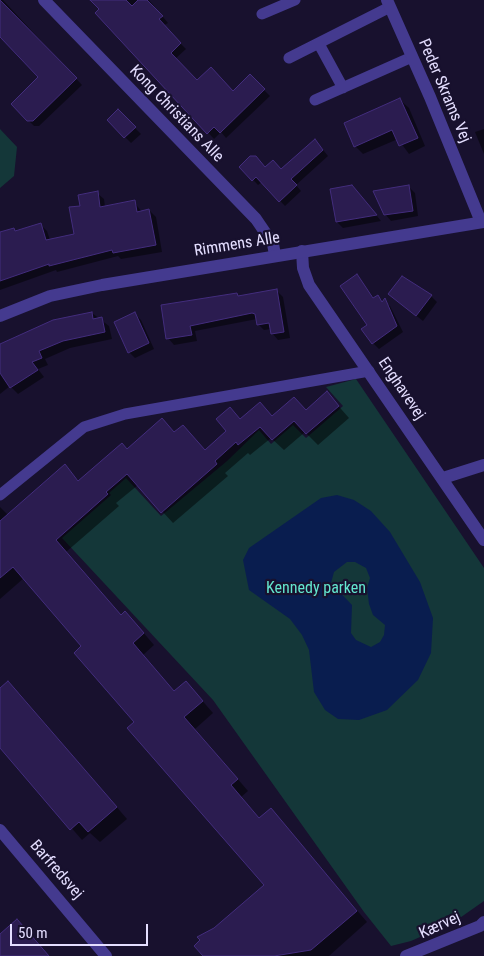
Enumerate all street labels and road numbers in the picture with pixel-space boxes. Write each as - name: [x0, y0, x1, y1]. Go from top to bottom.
- street label: Peder Skrams Vej: [414, 36, 474, 146]
- street label: Kong Christians Alle: [125, 62, 227, 166]
- street label: Rimmens Alle: [193, 229, 281, 261]
- street label: Enghavevej: [373, 354, 429, 424]
- street label: Barfredsvej: [25, 837, 87, 903]
- street label: Kærvej: [416, 908, 464, 944]

